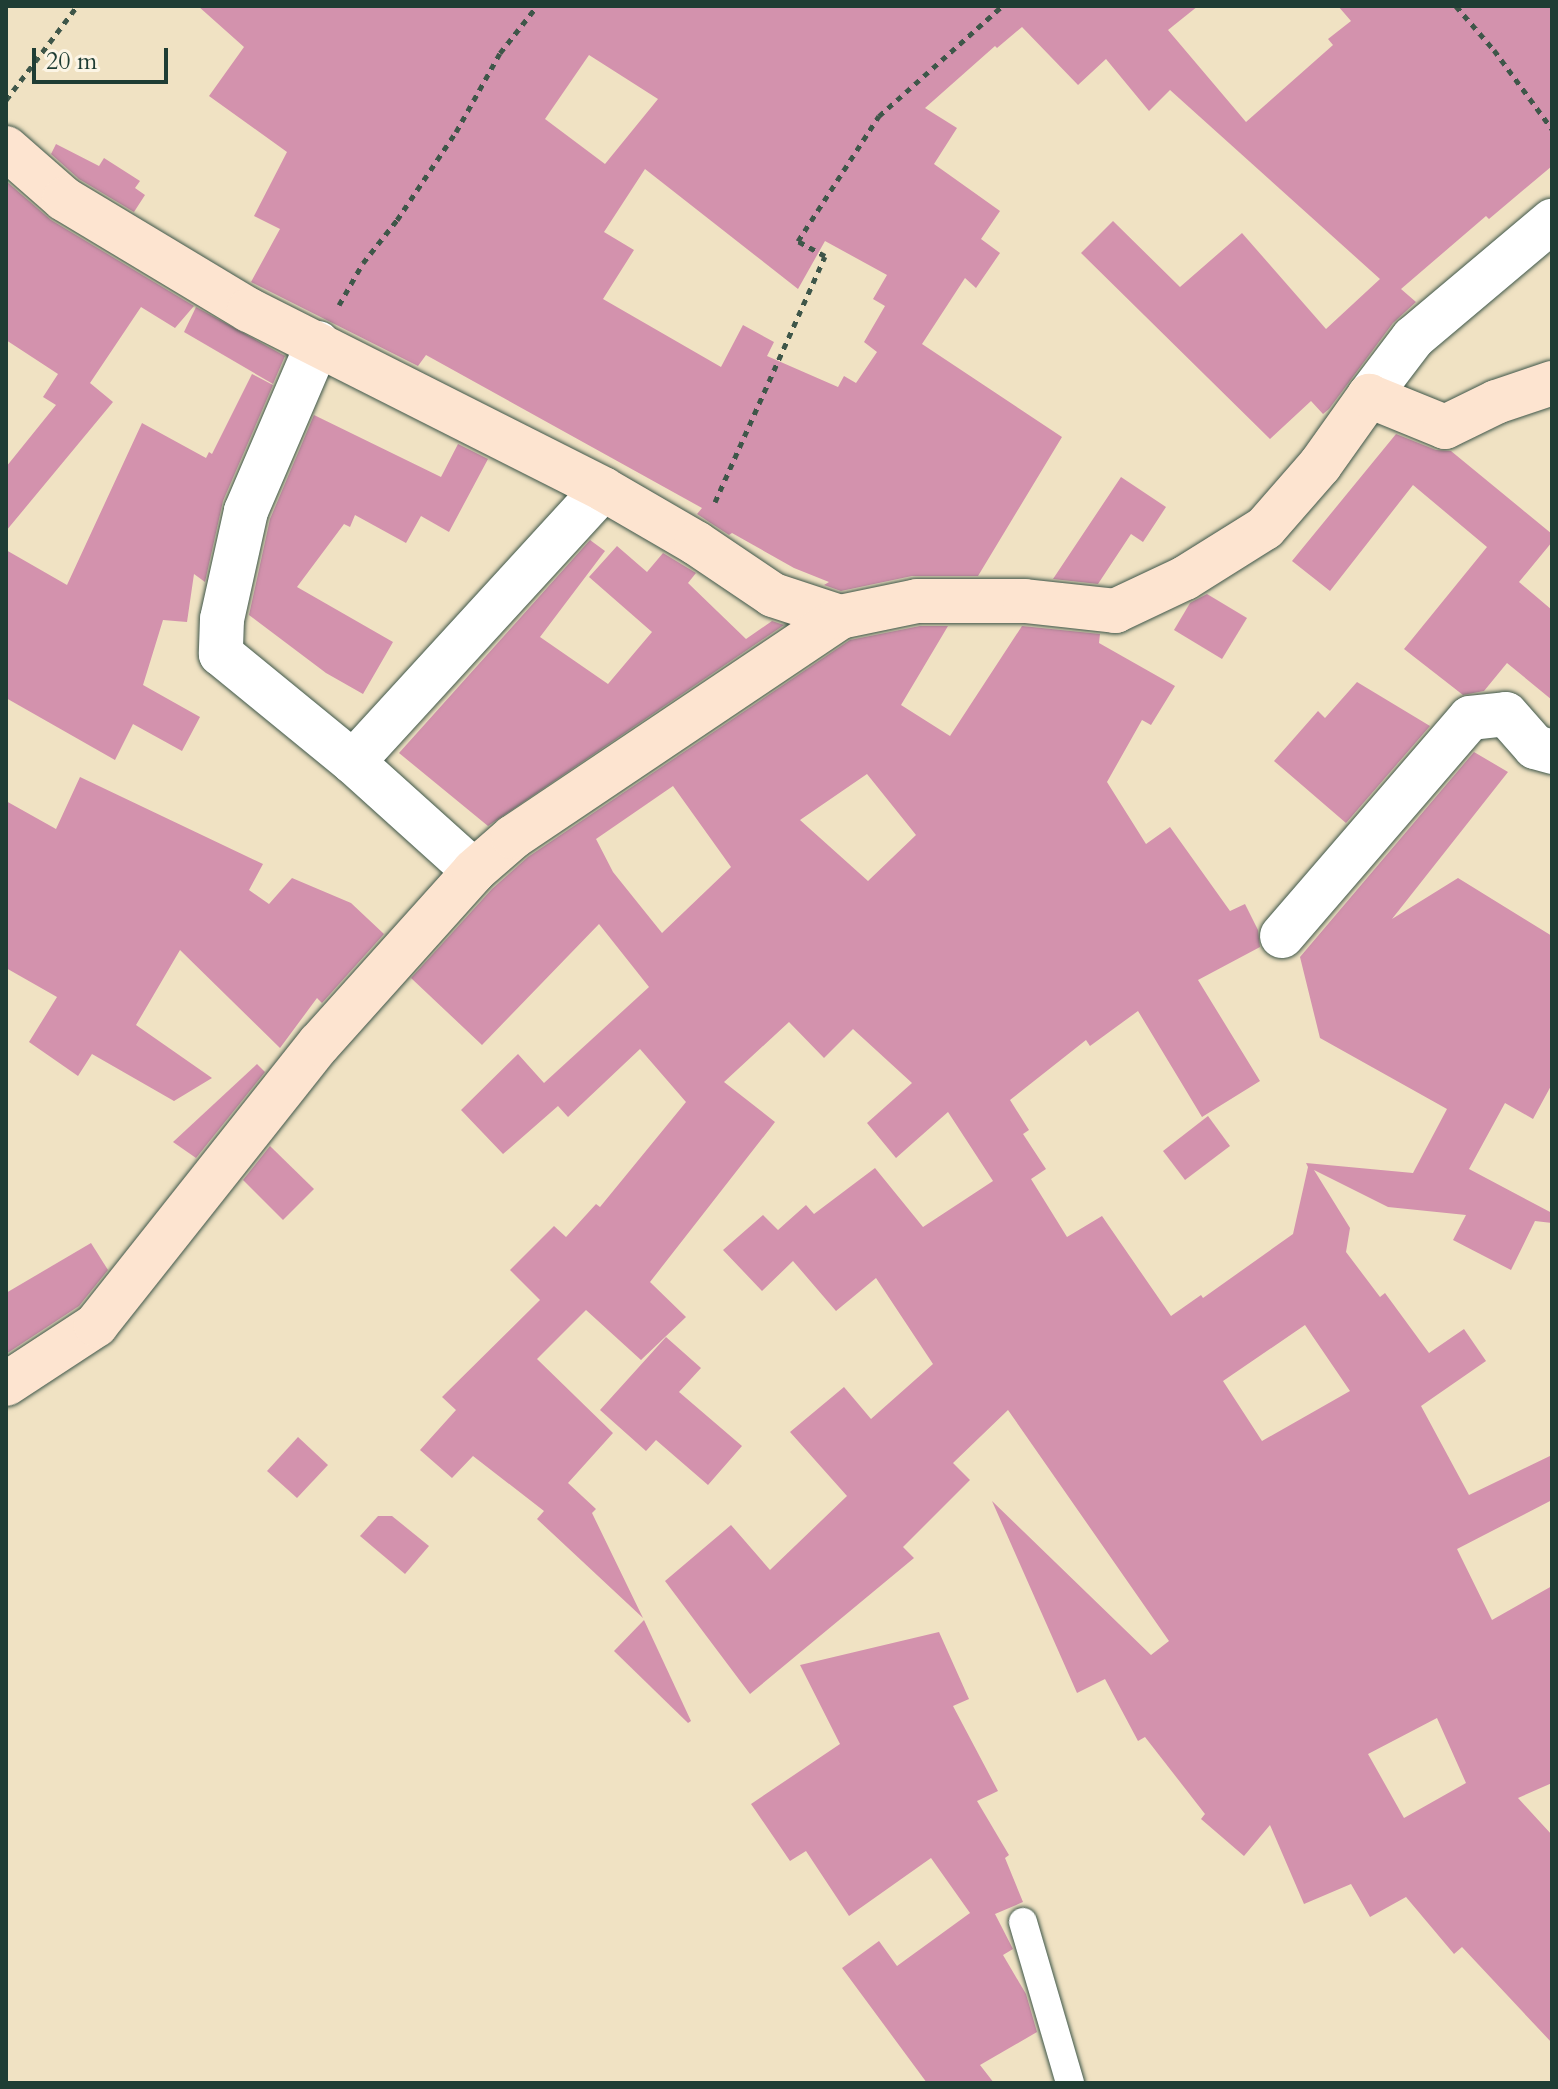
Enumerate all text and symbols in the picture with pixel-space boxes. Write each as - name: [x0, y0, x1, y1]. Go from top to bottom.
- scale bar: [36, 32, 172, 82]
- text: 20 m: [46, 45, 97, 78]

